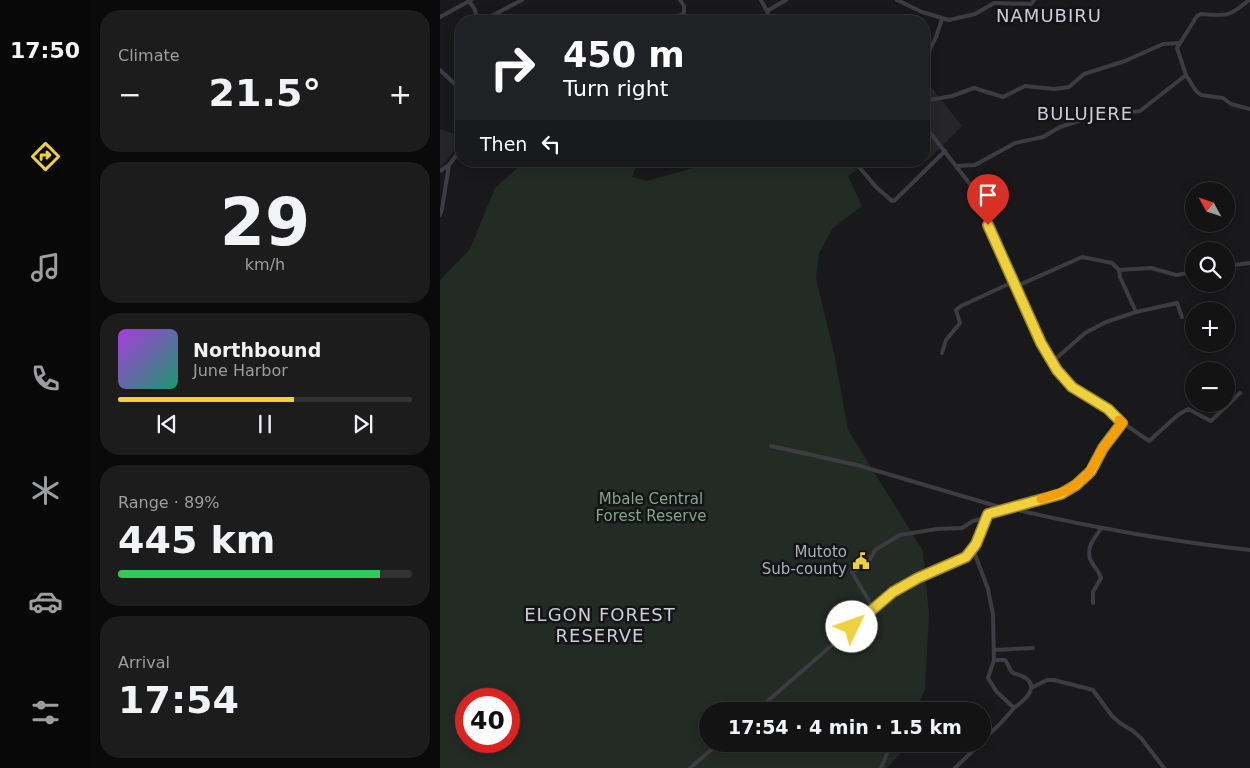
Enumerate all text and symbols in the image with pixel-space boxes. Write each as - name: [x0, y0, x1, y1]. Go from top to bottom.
- district label: NAMUBIRU: [996, 5, 1102, 26]
- icon: right: [480, 35, 545, 100]
- text: 450 m: [563, 35, 685, 75]
- text: 17:50: [10, 38, 80, 63]
- text: Climate: [118, 46, 180, 65]
- text: 21.5°: [209, 71, 321, 115]
- text: Turn right: [563, 76, 668, 101]
- text: −: [118, 78, 141, 111]
- text: +: [389, 78, 412, 111]
- district label: BULUJERE: [1037, 103, 1133, 124]
- icon: left: [537, 130, 565, 158]
- text: Then: [480, 133, 527, 155]
- icon: directions: [28, 139, 63, 174]
- pin: [967, 174, 1009, 225]
- icon: arrive: [974, 181, 1002, 209]
- north arrow: [1185, 182, 1235, 232]
- map controls: [1185, 182, 1235, 412]
- text: 29: [220, 185, 310, 260]
- button: search: [1185, 242, 1235, 292]
- icon: music: [28, 250, 63, 285]
- text: km/h: [245, 255, 285, 274]
- button: +: [1185, 302, 1235, 352]
- text: Northbound: [193, 339, 321, 361]
- icon: phone: [28, 361, 63, 396]
- text: June Harbor: [193, 361, 288, 380]
- button: −: [1185, 362, 1235, 412]
- icon: previous: [153, 410, 181, 438]
- icon: pause: [251, 410, 279, 438]
- icon: next: [349, 410, 377, 438]
- icon: climate: [28, 473, 63, 508]
- park label: Mbale Central Forest Reserve: [595, 490, 707, 525]
- text: Range · 89%: [118, 493, 220, 512]
- text: 445 km: [118, 518, 275, 562]
- place label: Mutoto Sub-county: [762, 543, 847, 578]
- public building icon: Mutoto Sub-county: [851, 551, 871, 571]
- icon: car: [28, 584, 63, 619]
- position arrow: [825, 600, 877, 652]
- district label: ELGON FOREST RESERVE: [524, 604, 676, 646]
- text: Arrival: [118, 653, 170, 672]
- text: 17:54: [118, 678, 239, 722]
- speed limit sign: 40: [455, 688, 520, 753]
- icon: filters: [28, 695, 63, 730]
- text: 17:54 · 4 min · 1.5 km: [728, 716, 962, 738]

